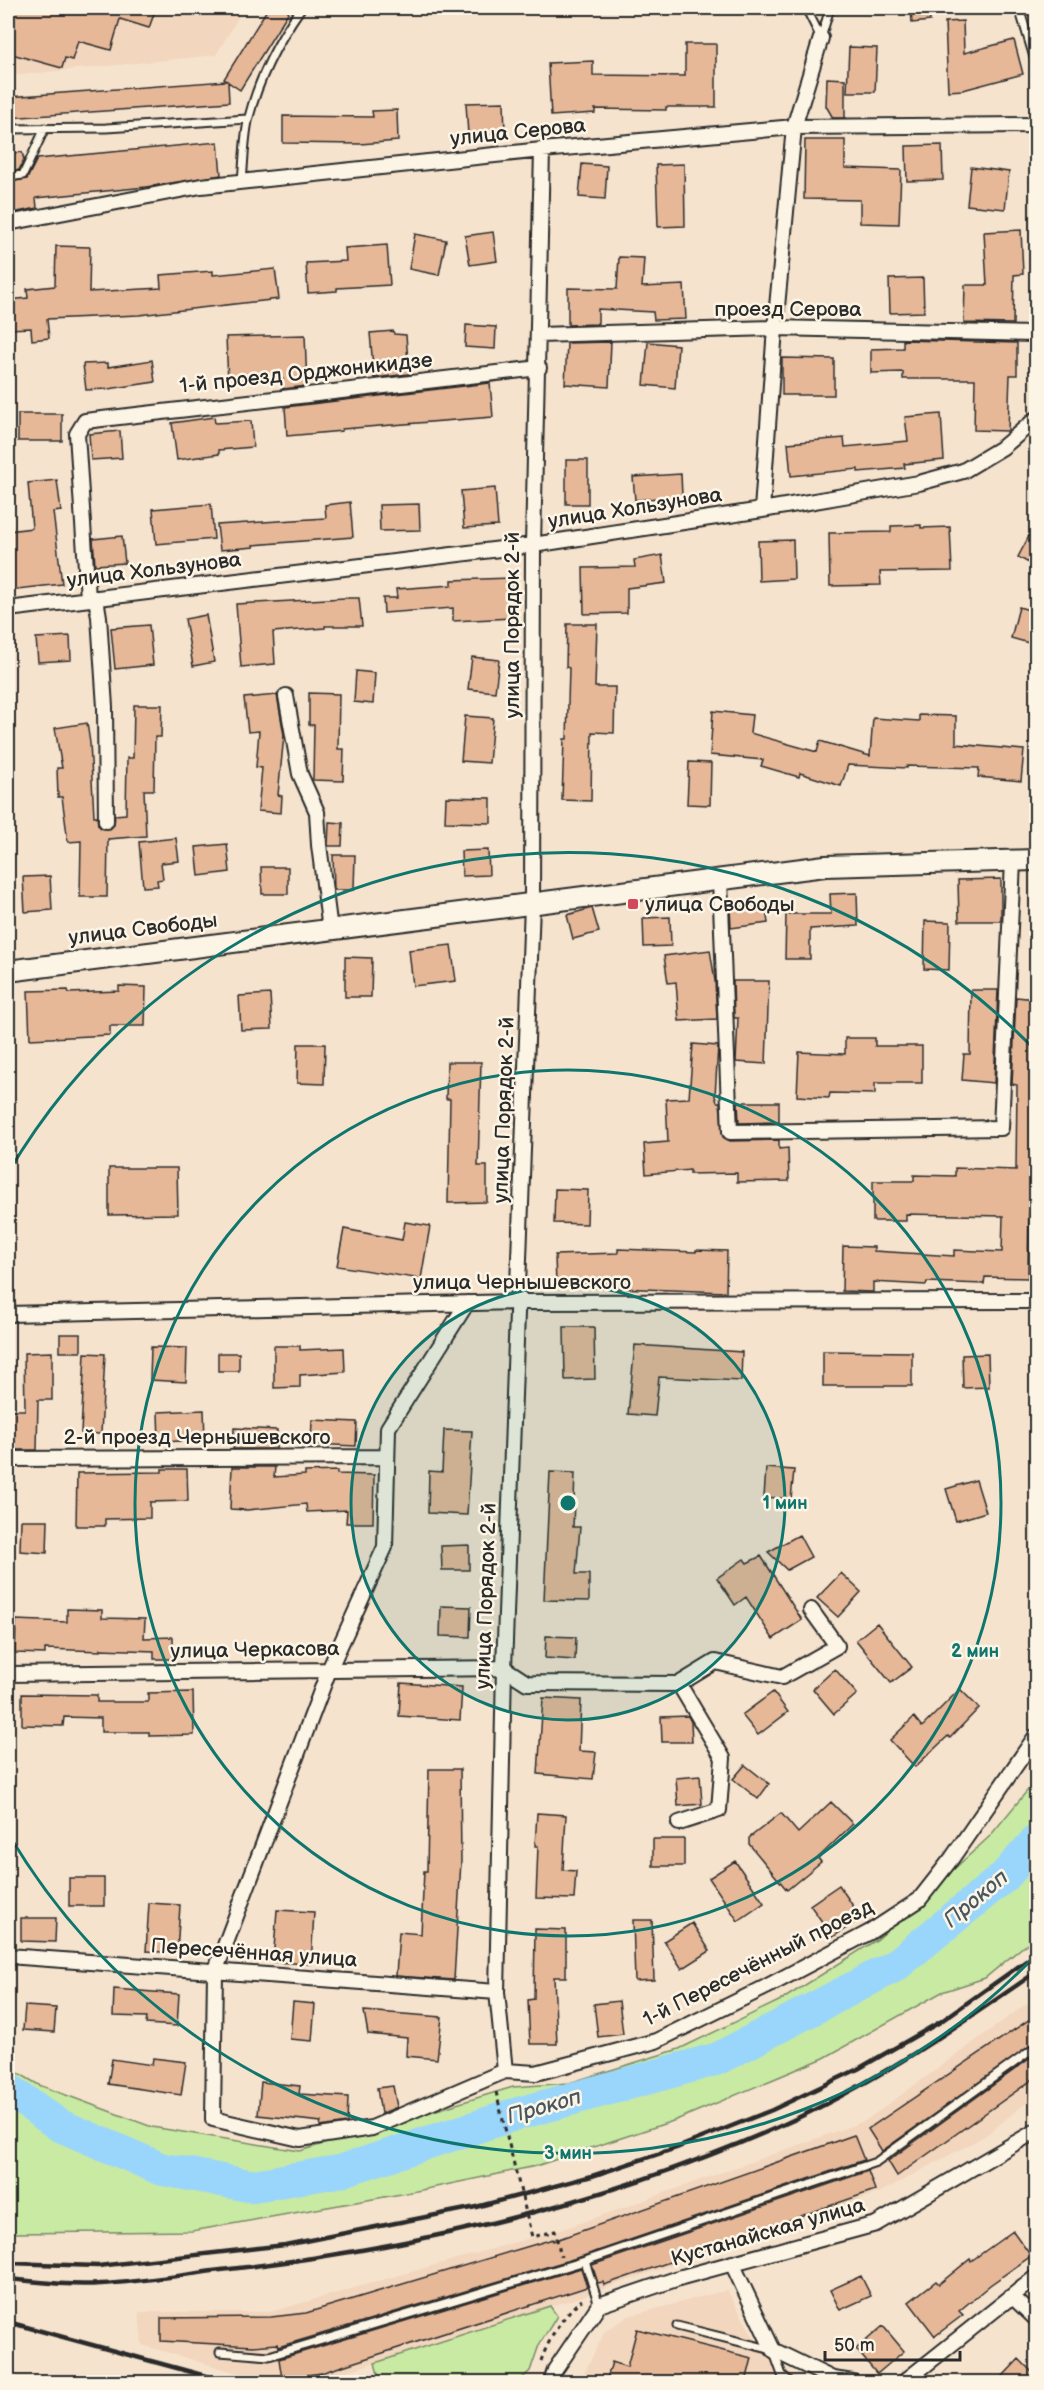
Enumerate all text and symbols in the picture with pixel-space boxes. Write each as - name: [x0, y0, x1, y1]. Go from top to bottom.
- street label: улица Серова: [449, 112, 587, 152]
- street label: проезд Серова: [714, 297, 862, 322]
- street label: 1-й проезд Орджоникидзе: [178, 347, 434, 399]
- street label: улица Хользунова: [546, 482, 724, 534]
- street label: улица Порядок 2-й: [500, 532, 525, 718]
- street label: улица Хользунова: [65, 547, 243, 593]
- place label: улица Свободы: [645, 892, 795, 917]
- marker: улица Свободы: [626, 897, 640, 911]
- street label: улица Свободы: [67, 907, 219, 951]
- street label: улица Порядок 2-й: [488, 1016, 520, 1204]
- street label: улица Чернышевского: [413, 1270, 631, 1295]
- street label: 2-й проезд Чернышевского: [63, 1425, 331, 1450]
- centre of rings: [558, 1493, 578, 1513]
- text: 1 мин: [763, 1493, 807, 1514]
- street label: улица Порядок 2-й: [470, 1502, 502, 1690]
- street label: улица Черкасова: [170, 1636, 340, 1664]
- text: 2 мин: [951, 1641, 999, 1662]
- water label: Прокоп: [938, 1864, 1014, 1934]
- street label: 1-й Пересечённый проезд: [639, 1894, 877, 2032]
- street label: Пересечённая улица: [150, 1933, 359, 1973]
- water label: Прокоп: [504, 2083, 585, 2130]
- text: 3 мин: [544, 2143, 592, 2164]
- street label: Кустанайская улица: [668, 2192, 868, 2272]
- scale bar: [825, 2324, 960, 2362]
- text: 50 m: [834, 2335, 875, 2356]

